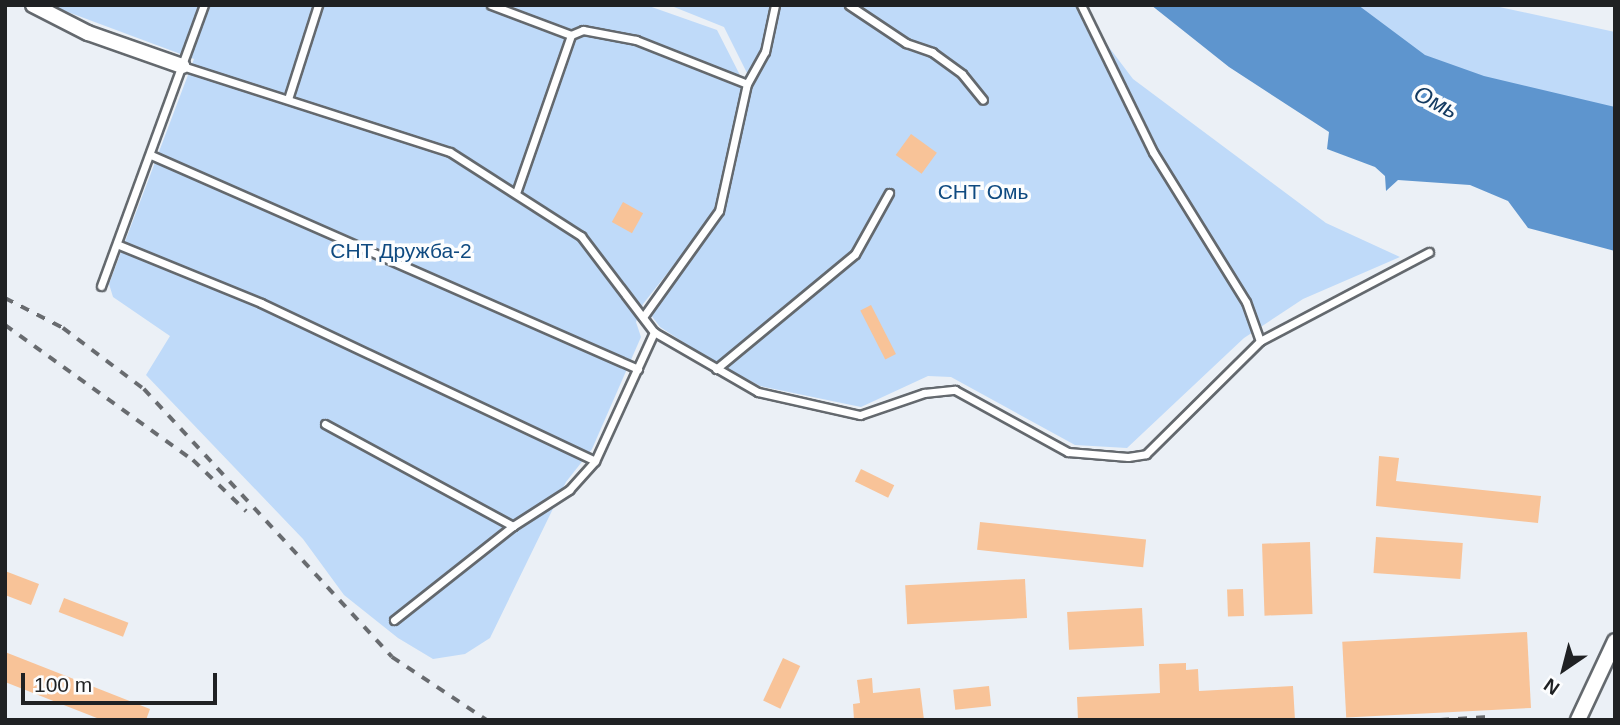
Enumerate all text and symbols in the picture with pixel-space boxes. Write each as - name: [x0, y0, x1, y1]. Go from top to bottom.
- water label: Омь: [1409, 79, 1463, 125]
- park label: СНТ Омь: [938, 179, 1028, 205]
- park label: СНТ Дружба-2: [330, 238, 472, 264]
- north arrow: [1529, 634, 1599, 704]
- scale bar: [24, 658, 220, 702]
- text: 100 m: [34, 673, 92, 696]
- text: N: [1540, 674, 1563, 699]

